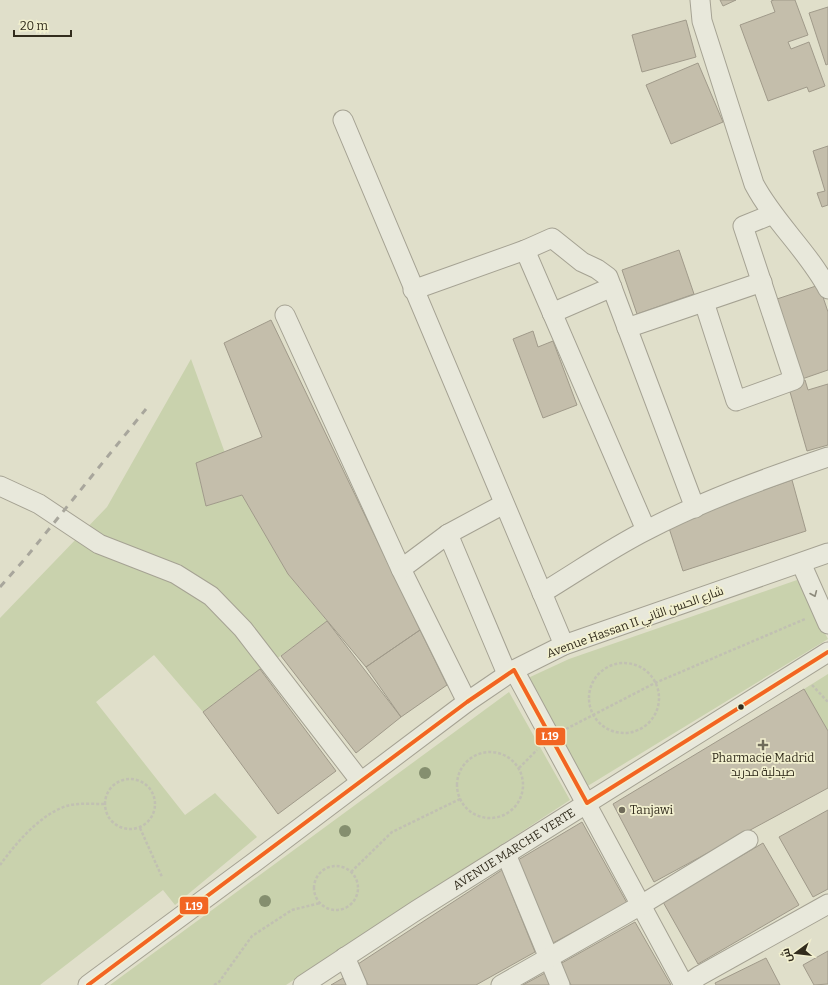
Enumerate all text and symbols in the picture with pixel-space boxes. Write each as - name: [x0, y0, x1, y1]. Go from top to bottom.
- scale bar: [14, 12, 71, 38]
- text: 20 m: [20, 19, 49, 33]
- street label: Avenue Hassan II شارع الحسن الثاني: [545, 583, 726, 663]
- one-way arrow: [810, 590, 818, 597]
- unlabelled marker: [736, 702, 746, 712]
- line badge: L19: [535, 727, 566, 746]
- text: L19: [541, 730, 559, 743]
- marker: Pharmacie Madrid صيدلية مدريد: [758, 740, 768, 750]
- place label: Pharmacie Madrid صيدلية مدريد: [712, 751, 814, 779]
- place label: Tanjawi: [630, 803, 674, 817]
- street label: AVENUE MARCHE VERTE: [450, 805, 578, 893]
- marker: Tanjawi: [617, 805, 627, 815]
- line badge: L19: [179, 896, 209, 915]
- text: L19: [185, 900, 203, 913]
- north arrow: [776, 933, 816, 973]
- text: ش: [779, 947, 795, 964]

